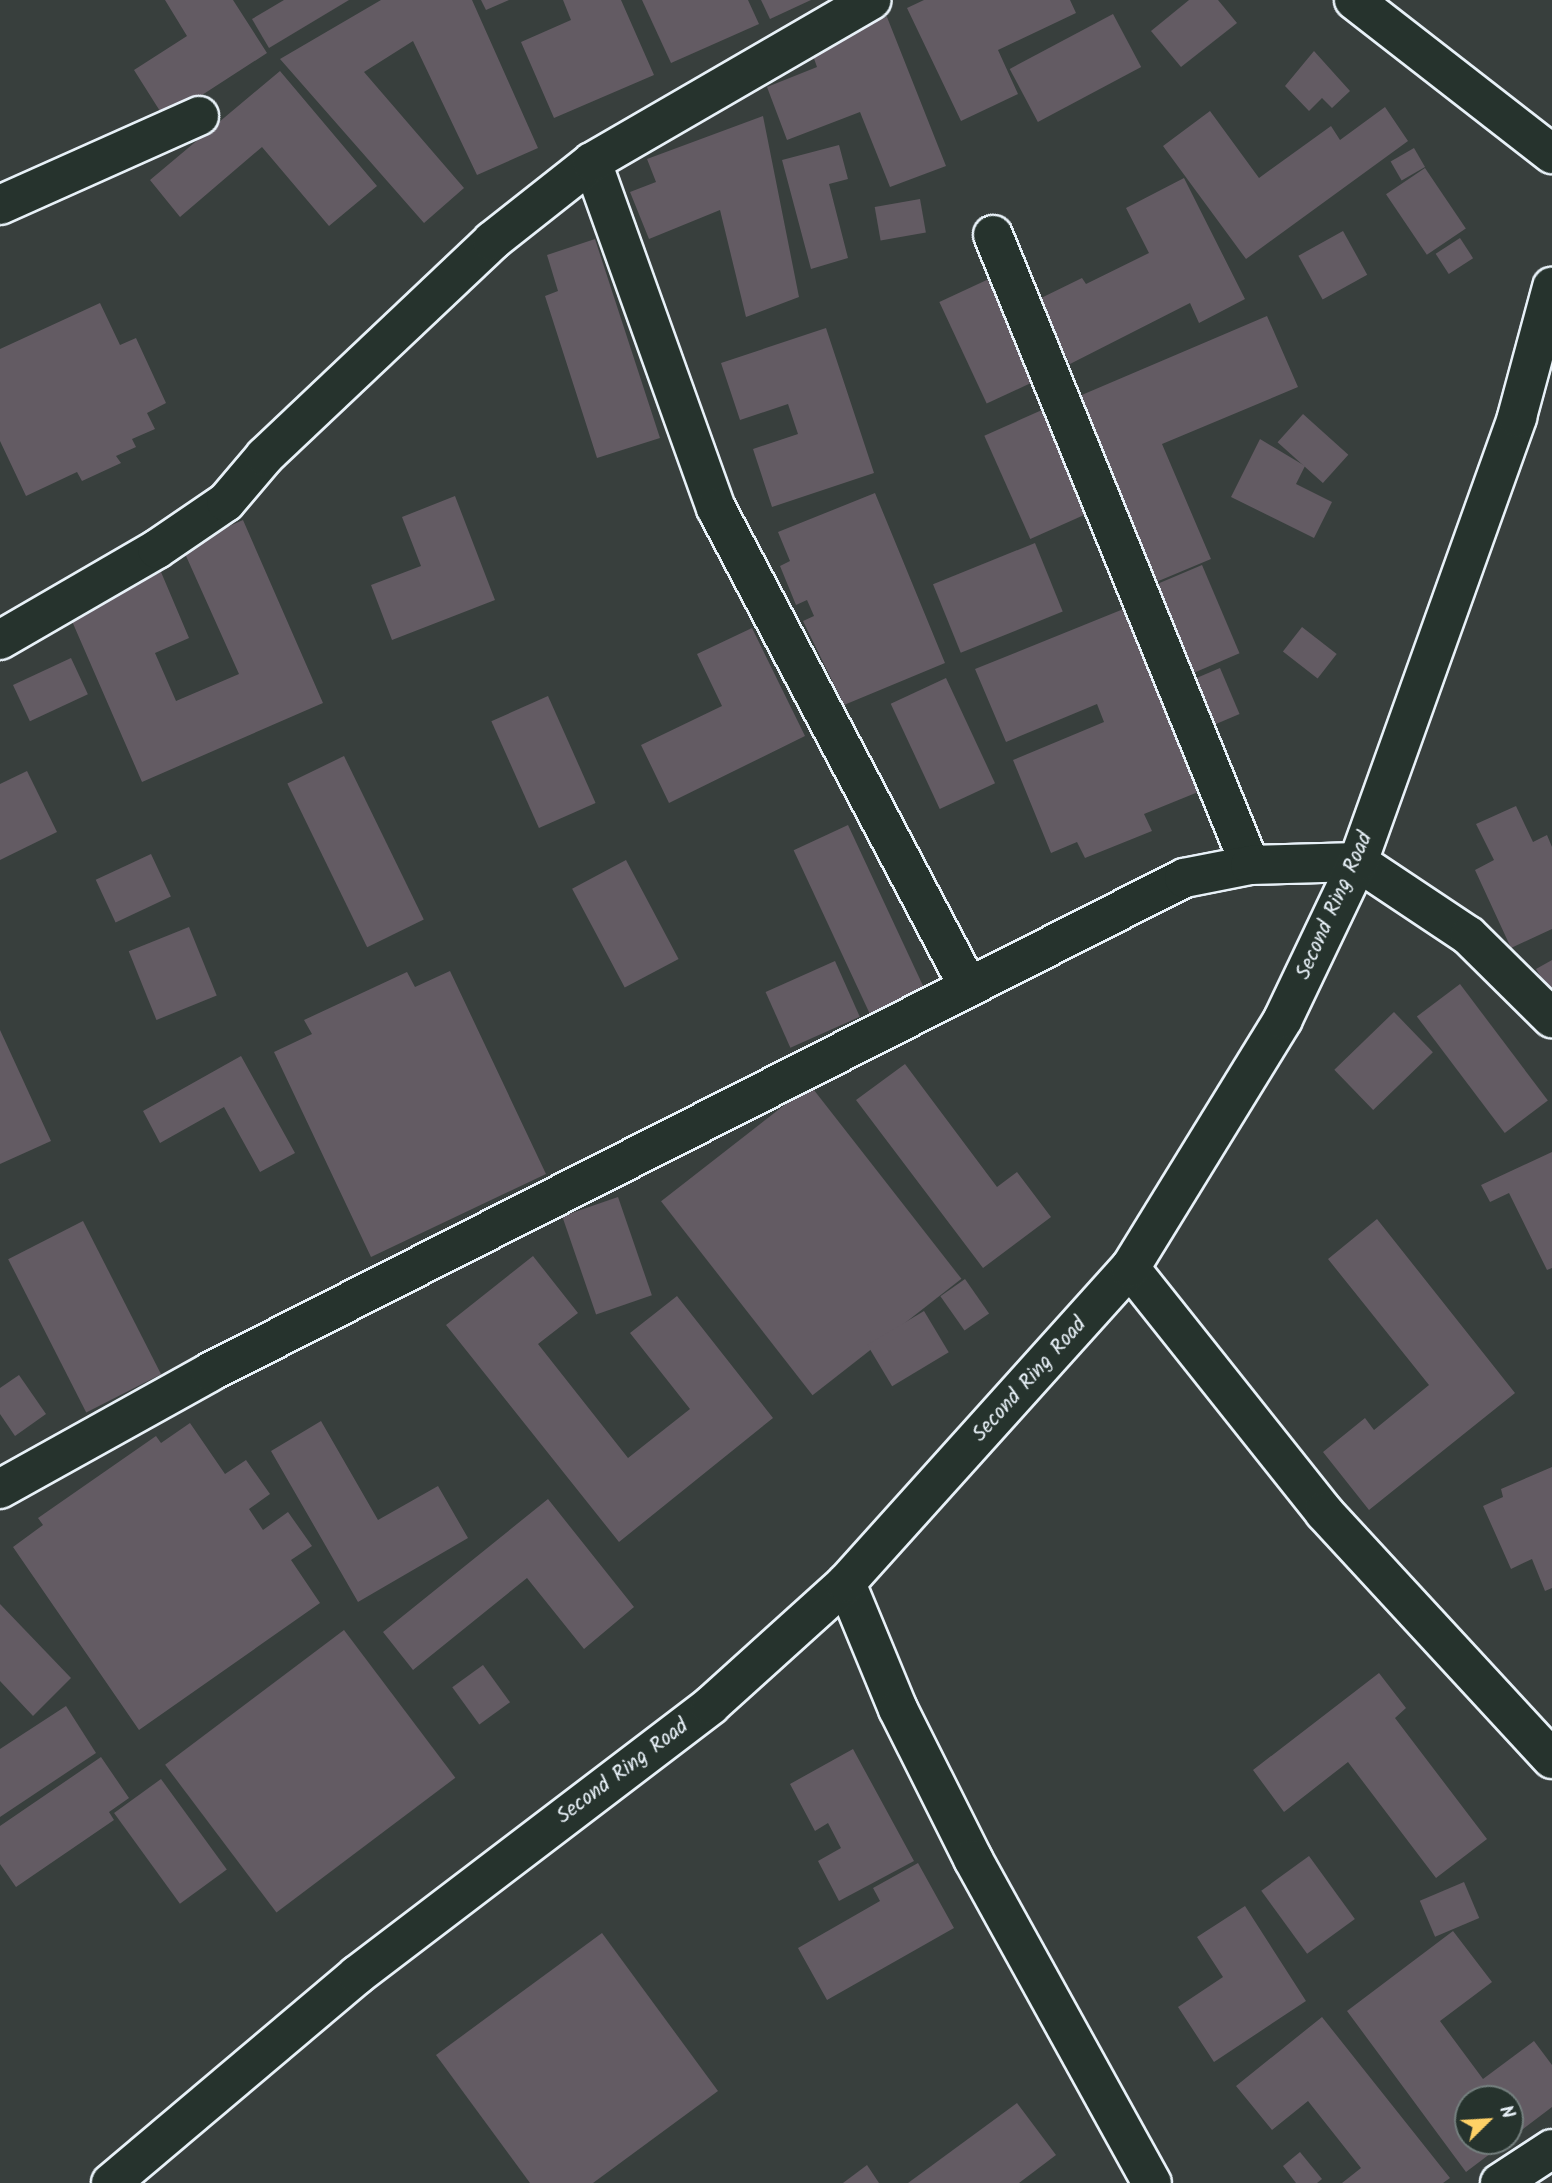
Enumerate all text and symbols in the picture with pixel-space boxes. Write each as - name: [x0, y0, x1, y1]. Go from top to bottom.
- street label: Second Ring Road: [1291, 828, 1379, 984]
- street label: Second Ring Road: [968, 1313, 1092, 1447]
- street label: Second Ring Road: [552, 1714, 694, 1830]
- north arrow: [1454, 2085, 1524, 2155]
- text: N: [1490, 2101, 1523, 2124]

